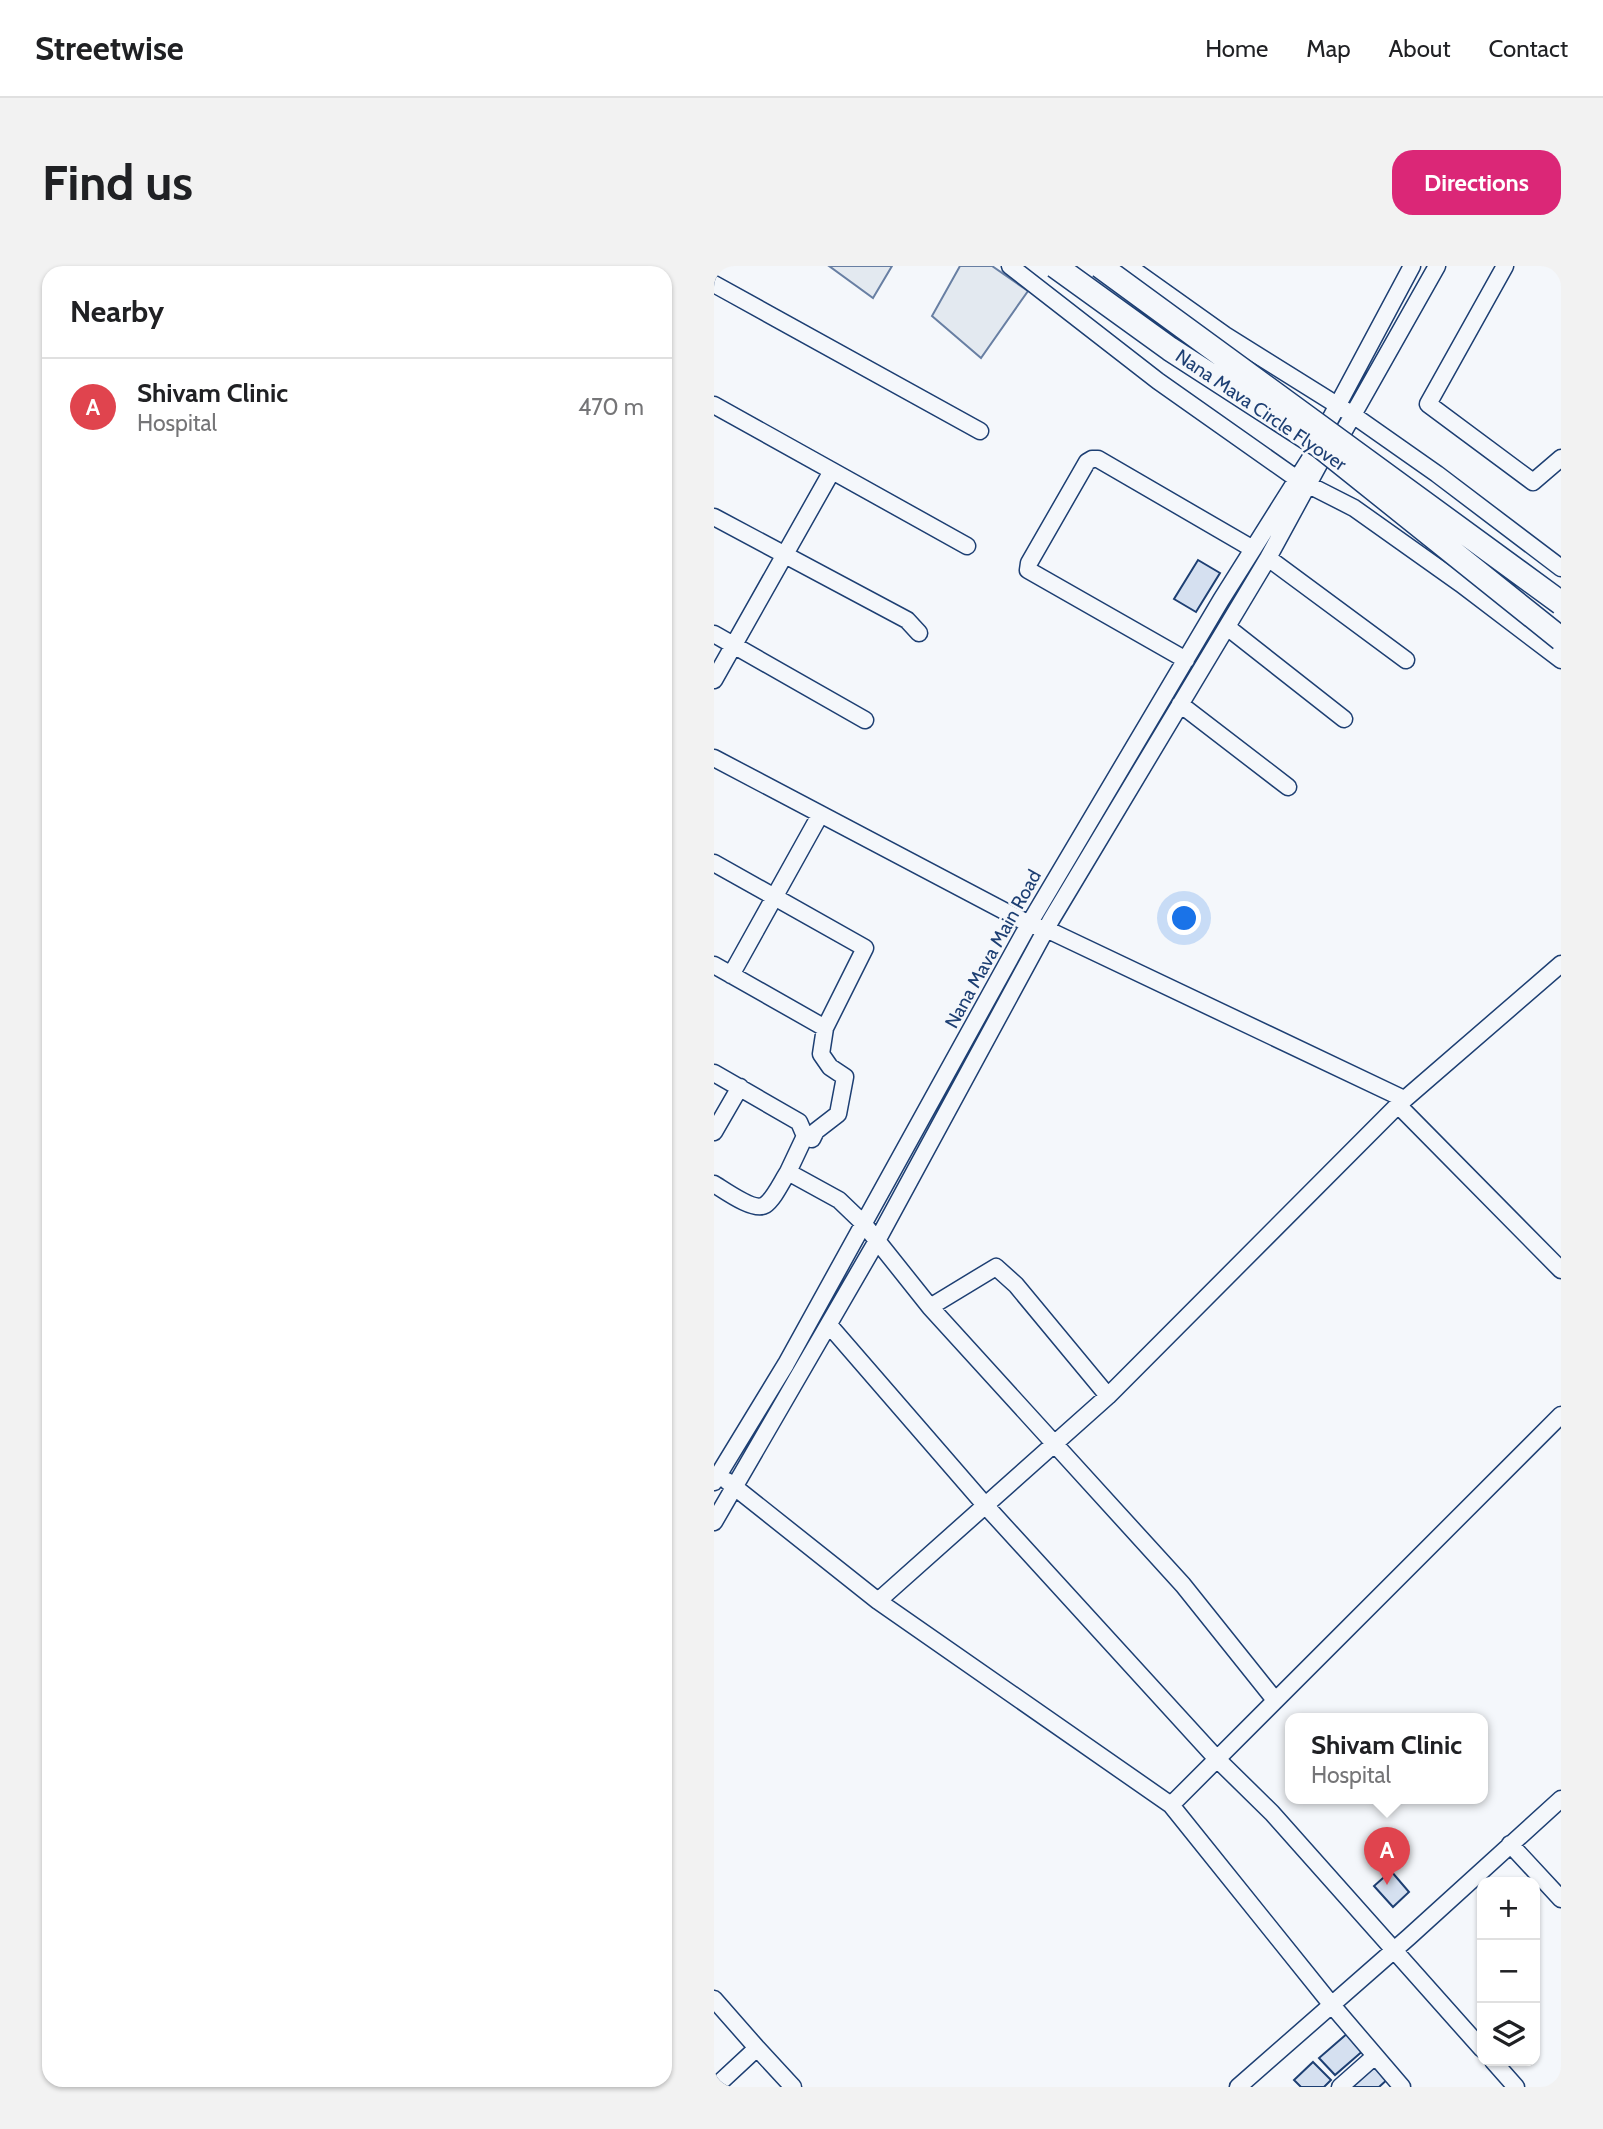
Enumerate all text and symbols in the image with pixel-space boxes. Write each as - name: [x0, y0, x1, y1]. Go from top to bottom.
- text: Streetwise: [35, 28, 184, 68]
- text: Home: [1205, 34, 1268, 63]
- text: Map: [1306, 34, 1351, 63]
- text: About: [1389, 34, 1451, 63]
- text: Contact: [1489, 34, 1568, 63]
- button: Directions: [1392, 150, 1561, 215]
- text: Find us: [42, 153, 193, 212]
- text: Nearby: [70, 293, 164, 330]
- street label: Nana Mava Circle Flyover: [1171, 344, 1351, 476]
- text: Shivam Clinic: [137, 377, 288, 409]
- text: A: [86, 393, 100, 421]
- text: 470 m: [578, 393, 644, 421]
- text: Hospital: [137, 409, 217, 437]
- street label: Nana Mava Main Road: [940, 866, 1046, 1032]
- your location: [1167, 901, 1201, 935]
- popup: [1285, 1713, 1488, 1804]
- text: Shivam Clinic: [1311, 1729, 1462, 1761]
- text: Hospital: [1311, 1761, 1391, 1789]
- pin: A: [1364, 1827, 1410, 1885]
- map controls: [1477, 1877, 1540, 2066]
- button: +: [1477, 1877, 1540, 1940]
- button: −: [1477, 1940, 1540, 2003]
- button: layers: [1477, 2003, 1540, 2066]

